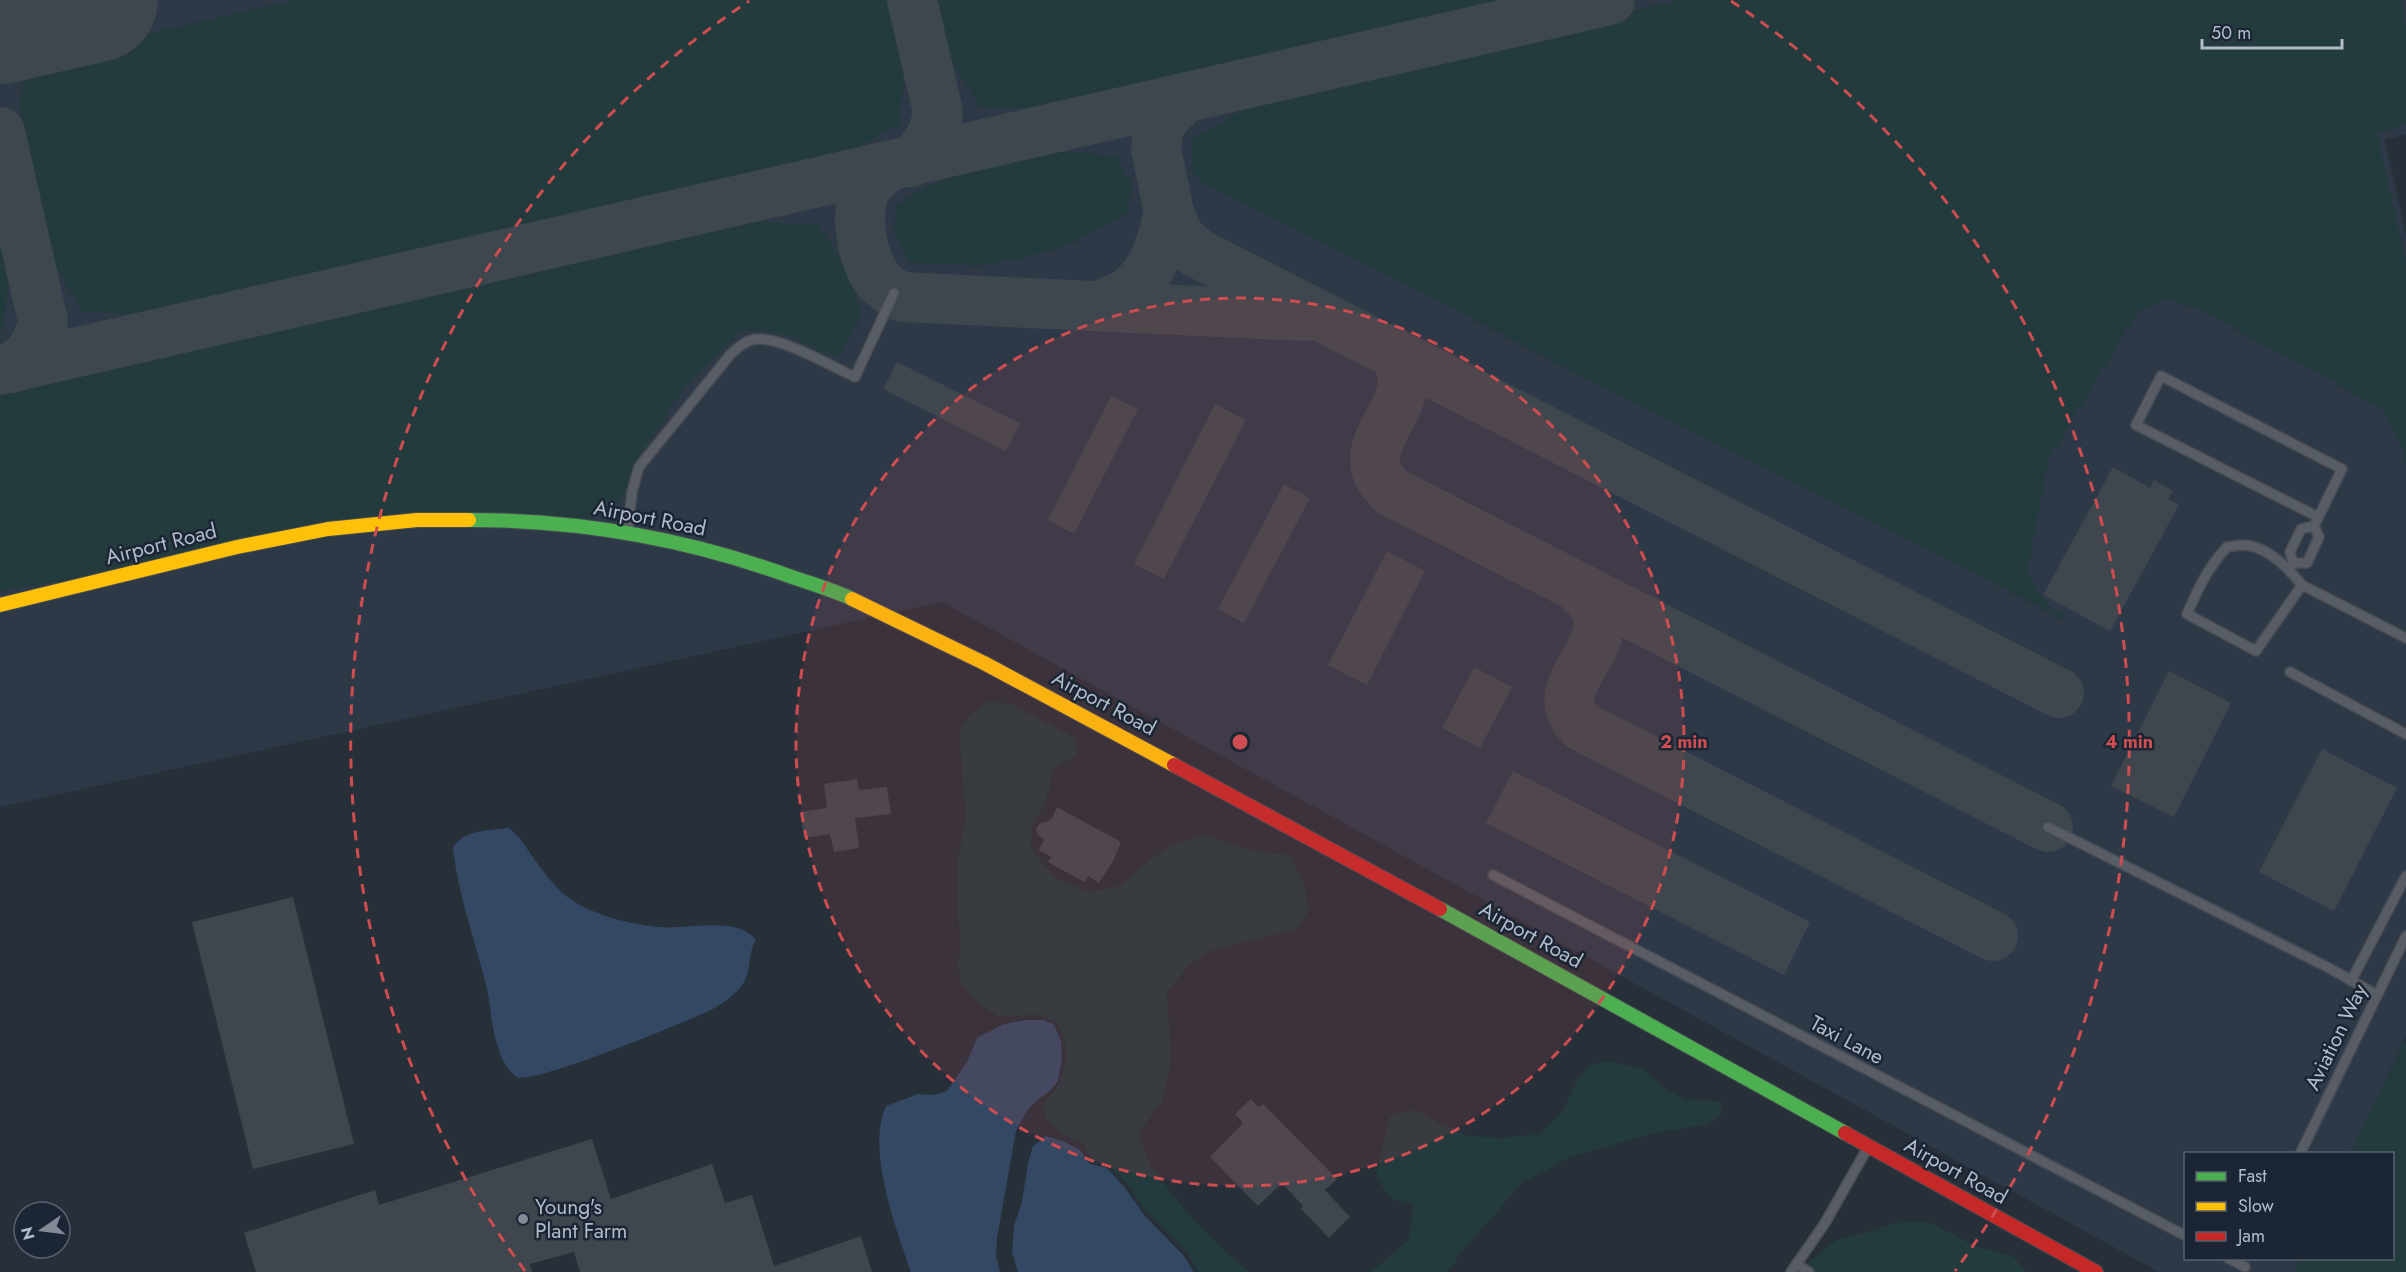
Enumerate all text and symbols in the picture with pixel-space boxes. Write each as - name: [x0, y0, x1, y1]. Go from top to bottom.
- scale bar: [2202, 12, 2342, 50]
- text: 50 m: [2211, 20, 2251, 46]
- street label: Airport Road: [591, 492, 709, 544]
- street label: Airport Road: [102, 516, 220, 572]
- street label: Airport Road: [1047, 663, 1161, 743]
- text: 2 min: [1660, 729, 1708, 755]
- text: 4 min: [2105, 729, 2153, 755]
- centre of rings: [1230, 732, 1250, 752]
- street label: Airport Road: [1474, 894, 1588, 976]
- street label: Aviation Way: [2297, 978, 2375, 1095]
- street label: Taxi Lane: [1805, 1008, 1889, 1072]
- street label: Airport Road: [1899, 1130, 2013, 1212]
- legend: [2184, 1152, 2394, 1260]
- text: Fast: [2238, 1163, 2267, 1189]
- place label: Young's Plant Farm: [535, 1192, 627, 1246]
- text: Slow: [2238, 1193, 2275, 1219]
- north arrow: [12, 1200, 72, 1260]
- marker: Young's Plant Farm: [516, 1212, 530, 1226]
- text: Jam: [2236, 1223, 2265, 1249]
- text: N: [15, 1225, 41, 1242]

